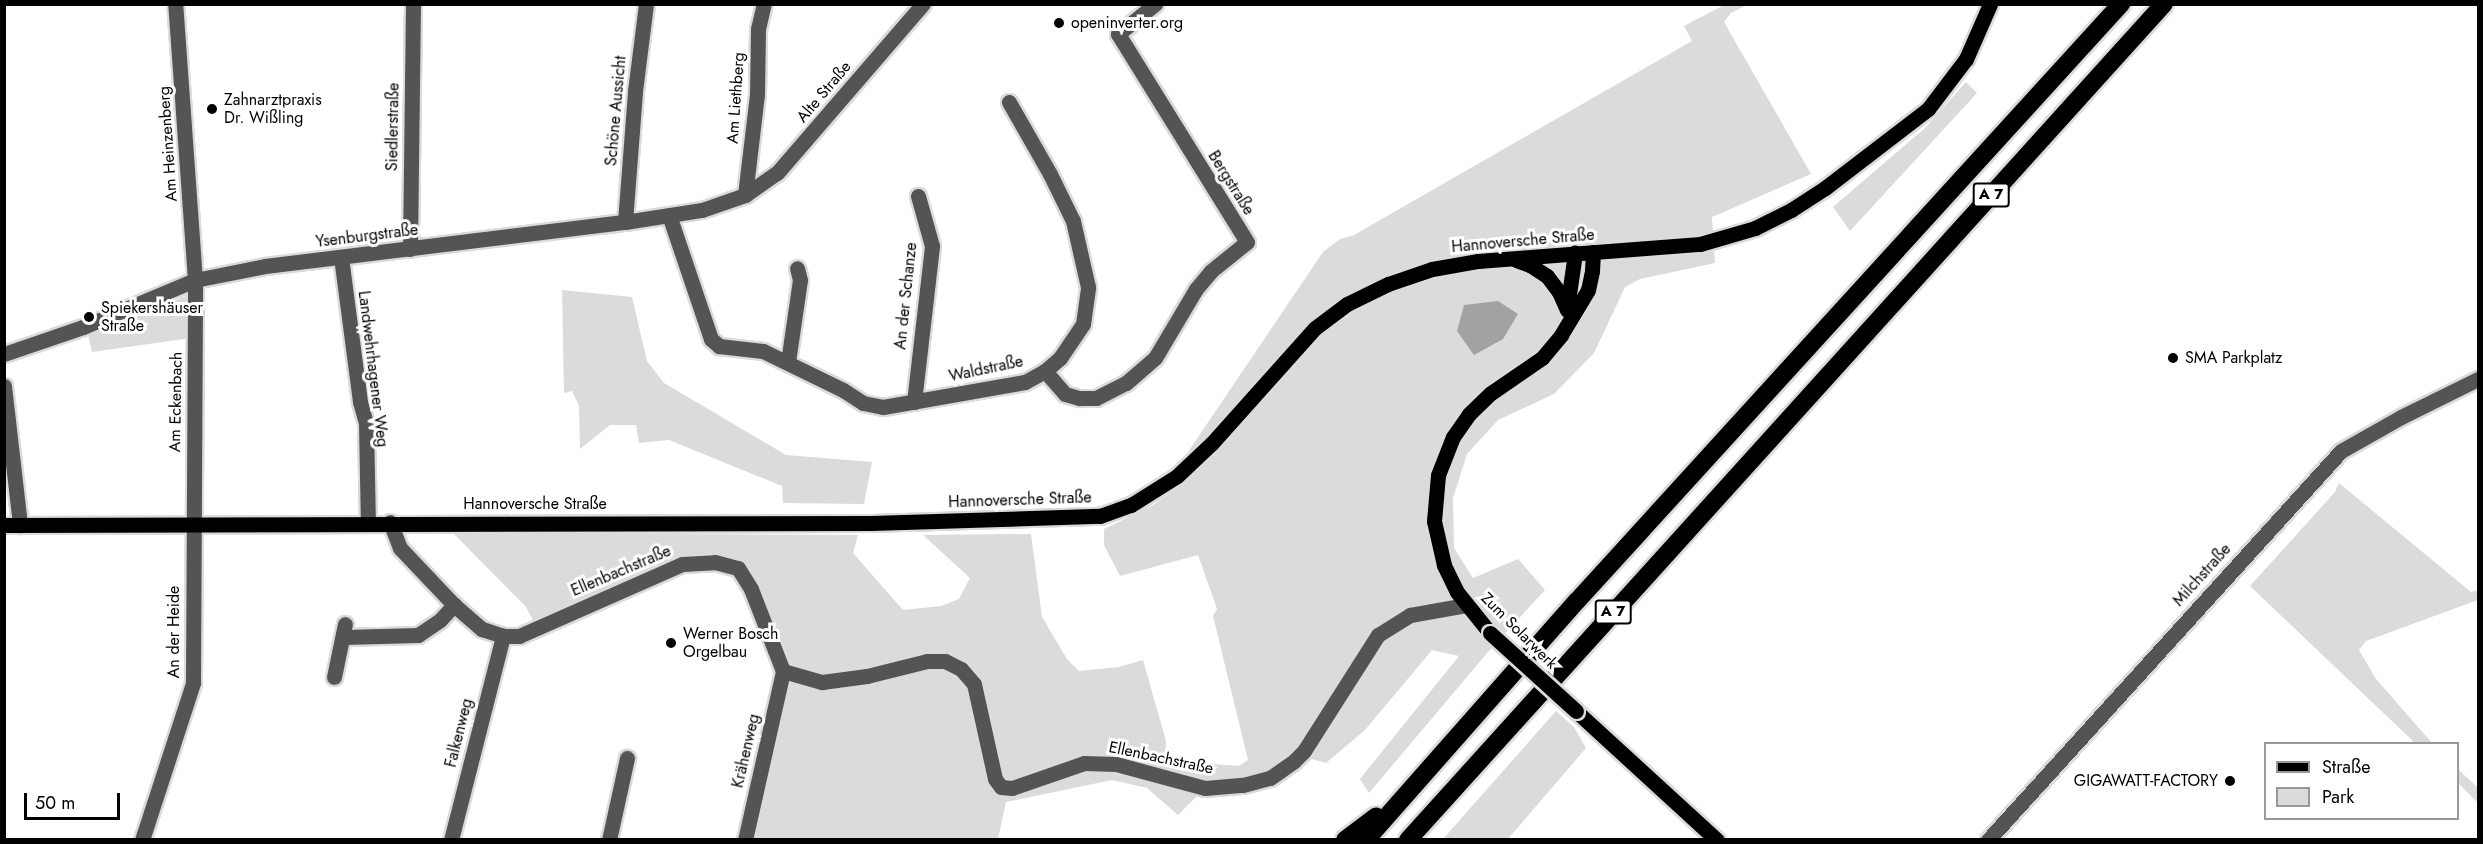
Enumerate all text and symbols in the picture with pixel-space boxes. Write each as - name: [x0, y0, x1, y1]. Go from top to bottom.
- place label: openinverter.org: [1071, 13, 1183, 33]
- marker: openinverter.org: [1052, 16, 1066, 30]
- street label: Am Liethberg: [723, 52, 749, 144]
- street label: Schöne Aussicht: [602, 55, 630, 167]
- street label: Alte Straße: [793, 57, 855, 127]
- street label: Siedlerstraße: [383, 83, 403, 171]
- street label: Am Heinzenberg: [154, 86, 182, 202]
- place label: Zahnarztpraxis Dr. Wißling: [224, 90, 322, 128]
- marker: Zahnarztpraxis Dr. Wißling: [205, 102, 219, 116]
- street label: Bergstraße: [1204, 147, 1258, 219]
- road number: A 7: [1972, 183, 2010, 207]
- street label: Ysenburgstraße: [315, 220, 419, 252]
- street label: Hannoversche Straße: [1451, 225, 1595, 257]
- street label: An der Schanze: [891, 241, 921, 351]
- street label: Landwehrhagener Weg: [354, 290, 392, 448]
- place label: Spiekershäuser Straße: [101, 298, 203, 336]
- marker: Spiekershäuser Straße: [82, 310, 96, 324]
- place label: SMA Parkplatz: [2185, 348, 2282, 368]
- marker: SMA Parkplatz: [2166, 351, 2180, 365]
- street label: Am Eckenbach: [166, 352, 186, 452]
- street label: Waldstraße: [947, 352, 1025, 386]
- street label: Hannoversche Straße: [948, 488, 1092, 512]
- street label: Hannoversche Straße: [463, 494, 607, 514]
- street label: Milchstraße: [2169, 540, 2235, 610]
- street label: Ellenbachstraße: [568, 541, 674, 601]
- street label: An der Heide: [164, 586, 184, 678]
- street label: Zum Solarwerk: [1477, 589, 1561, 673]
- road number: A 7: [1594, 600, 1632, 624]
- place label: Werner Bosch Orgelbau: [683, 624, 778, 662]
- marker: Werner Bosch Orgelbau: [664, 636, 678, 650]
- street label: Falkenweg: [441, 697, 477, 769]
- street label: Krähenweg: [728, 712, 764, 790]
- street label: Ellenbachstraße: [1107, 738, 1215, 778]
- legend: [2264, 742, 2459, 820]
- text: Straße: [2322, 754, 2370, 780]
- place label: GIGAWATT-FACTORY: [2074, 771, 2218, 791]
- marker: GIGAWATT-FACTORY: [2223, 774, 2237, 788]
- scale bar: [27, 781, 123, 819]
- text: Park: [2322, 784, 2354, 810]
- text: 50 m: [35, 790, 75, 816]

